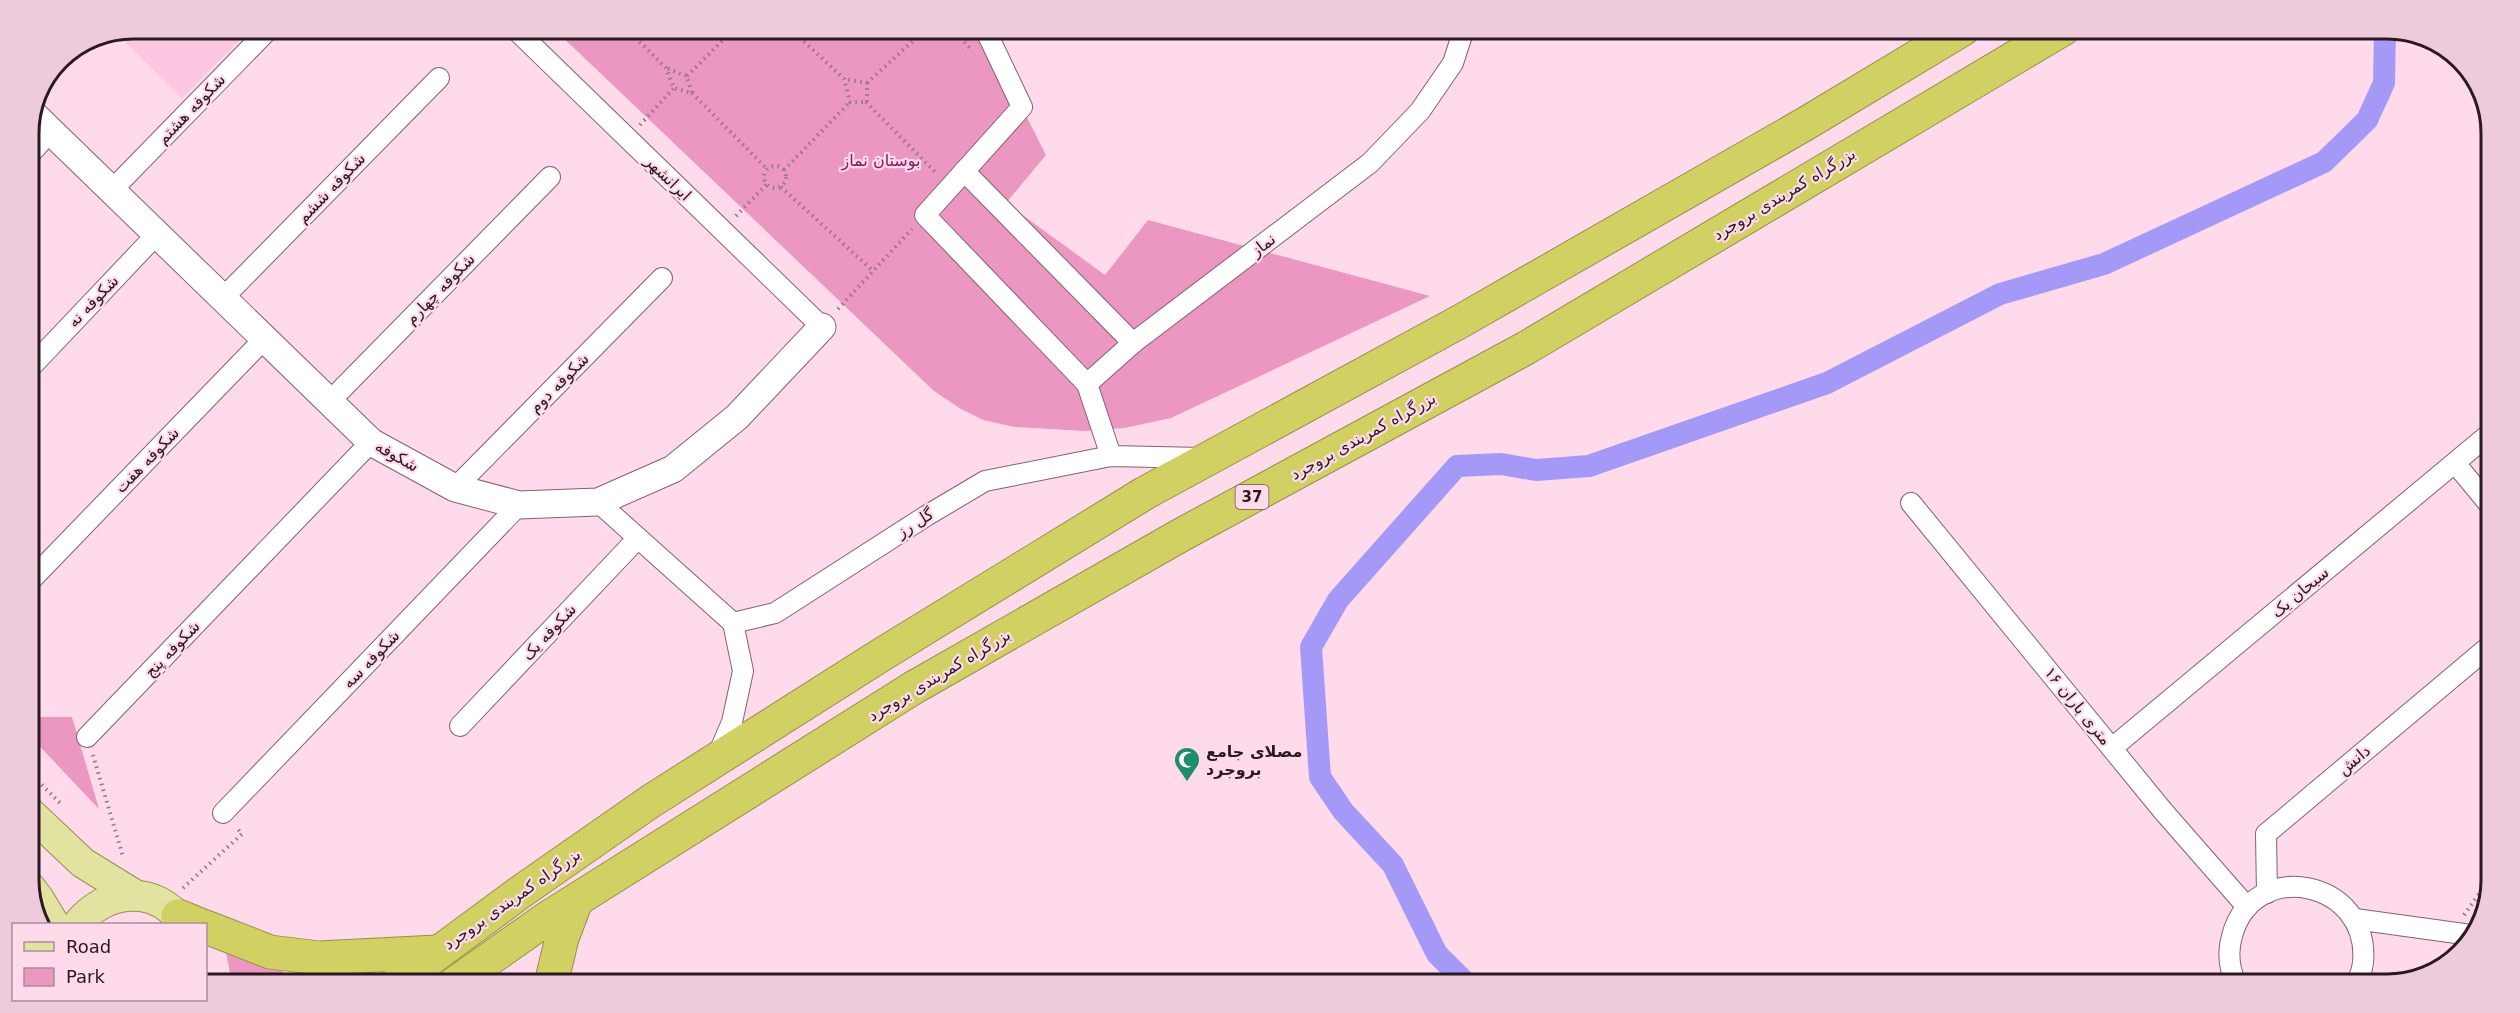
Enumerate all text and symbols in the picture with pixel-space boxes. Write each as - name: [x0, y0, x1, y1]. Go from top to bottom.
- street label: شکوفه هشتم: [153, 70, 230, 149]
- street label: بزرگراه کمربندی بروجرد: [1709, 144, 1859, 245]
- street label: شکوفه ششم: [293, 149, 370, 228]
- street label: ایرانشهر: [639, 151, 695, 205]
- park label: بوستان نماز: [841, 151, 920, 171]
- street label: نماز: [1246, 229, 1280, 262]
- street label: شکوفه چهارم: [401, 249, 479, 329]
- street label: شکوفه نه: [64, 271, 123, 332]
- street label: شکوفه دوم: [525, 349, 593, 417]
- street label: بزرگراه کمربندی بروجرد: [1287, 388, 1439, 485]
- street label: شکوفه هفت: [111, 423, 184, 498]
- street label: شکوفه: [371, 436, 422, 477]
- road number: 37: [1236, 485, 1268, 509]
- street label: گل رز: [892, 504, 938, 543]
- street label: سبحان یک: [2267, 563, 2333, 621]
- street label: شکوفه یک: [518, 600, 581, 665]
- street label: شکوفه پنج: [140, 617, 204, 682]
- street label: بزرگراه کمربندی بروجرد: [864, 625, 1014, 726]
- street label: شکوفه سه: [339, 626, 404, 693]
- street label: ۱۶ متری باران: [2040, 663, 2115, 750]
- street label: دانش: [2334, 741, 2375, 780]
- place label: مصلای جامع بروجرد: [1206, 742, 1302, 779]
- mosque icon: مصلای جامع بروجرد: [1172, 745, 1202, 783]
- street label: بزرگراه کمربندی بروجرد: [440, 844, 585, 954]
- legend: [12, 923, 207, 1001]
- text: Road: [66, 936, 111, 957]
- text: Park: [66, 966, 105, 987]

